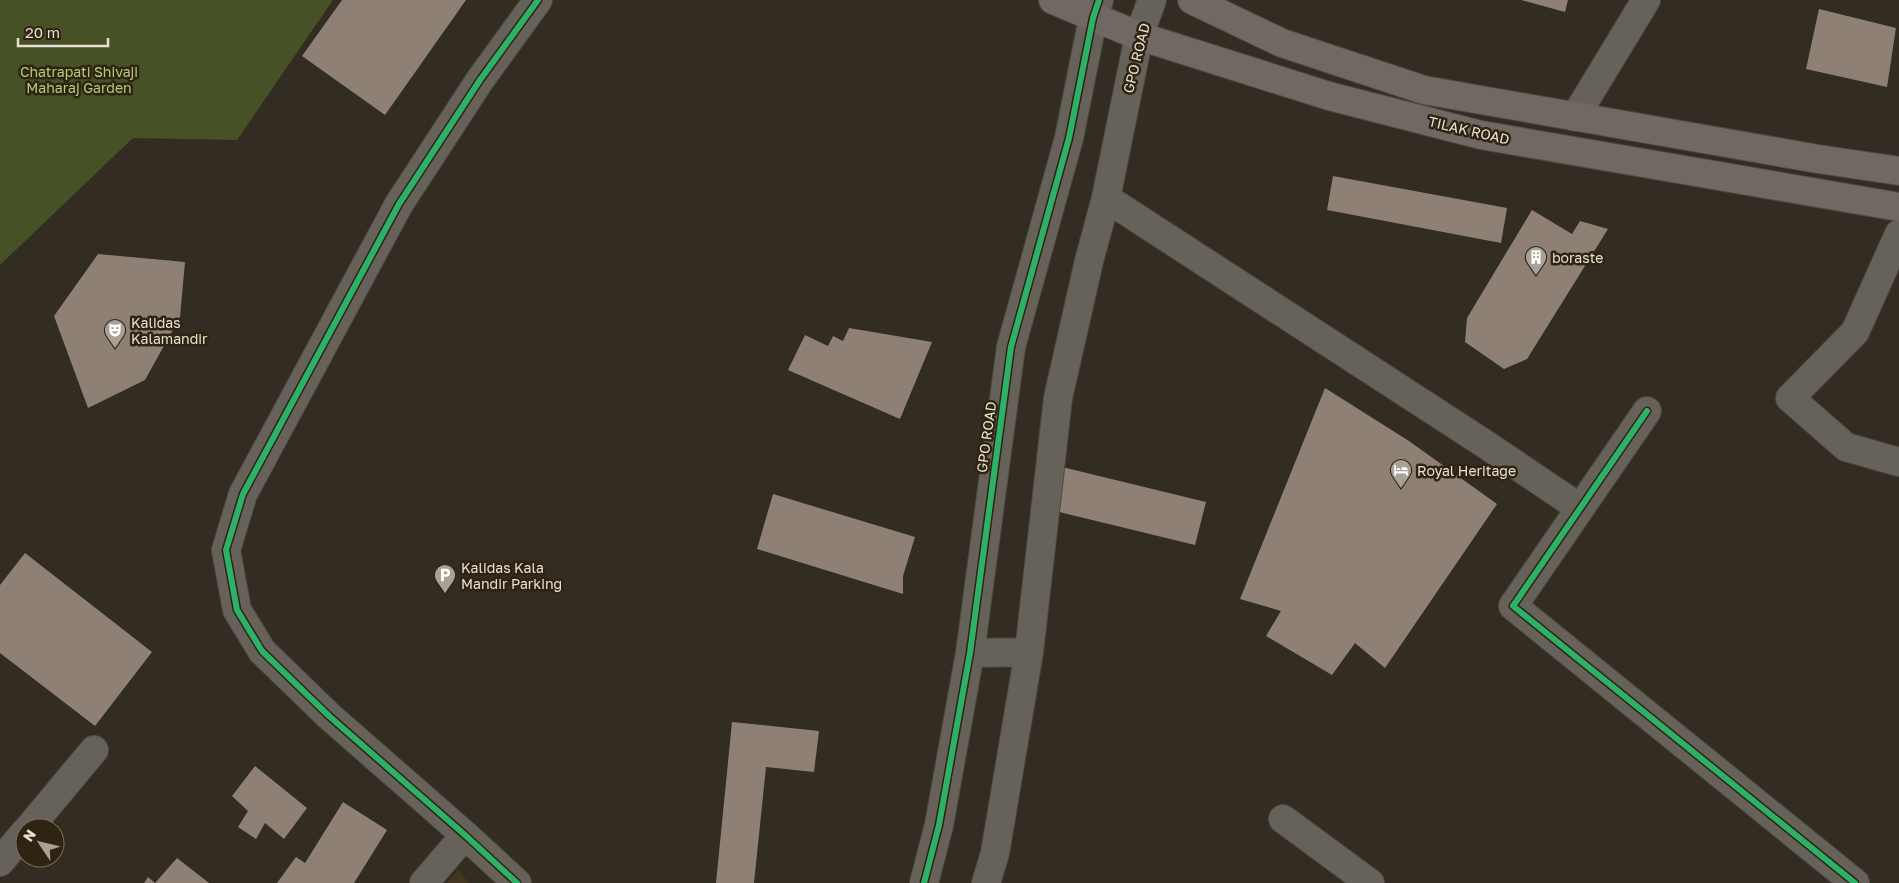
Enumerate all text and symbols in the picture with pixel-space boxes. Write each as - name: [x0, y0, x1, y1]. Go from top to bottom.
- scale bar: [18, 15, 108, 47]
- street label: GPO ROAD: [1119, 21, 1153, 95]
- text: 20 m: [25, 23, 60, 41]
- park label: Chatrapati Shivaji Maharaj Garden: [20, 63, 138, 96]
- street label: TILAK ROAD: [1427, 112, 1511, 148]
- building icon: boraste: [1524, 245, 1548, 276]
- place label: boraste: [1552, 249, 1603, 266]
- place label: Kalidas Kalamandir: [131, 314, 208, 347]
- theatre icon: Kalidas Kalamandir: [103, 318, 127, 349]
- street label: GPO ROAD: [973, 400, 999, 474]
- hotel icon: Royal Heritage: [1389, 458, 1413, 489]
- place label: Royal Heritage: [1417, 462, 1516, 479]
- place label: Kalidas Kala Mandir Parking: [461, 559, 562, 592]
- parking icon: Kalidas Kala Mandir Parking: [433, 563, 457, 594]
- north arrow: [15, 818, 65, 868]
- text: N: [19, 826, 39, 844]

